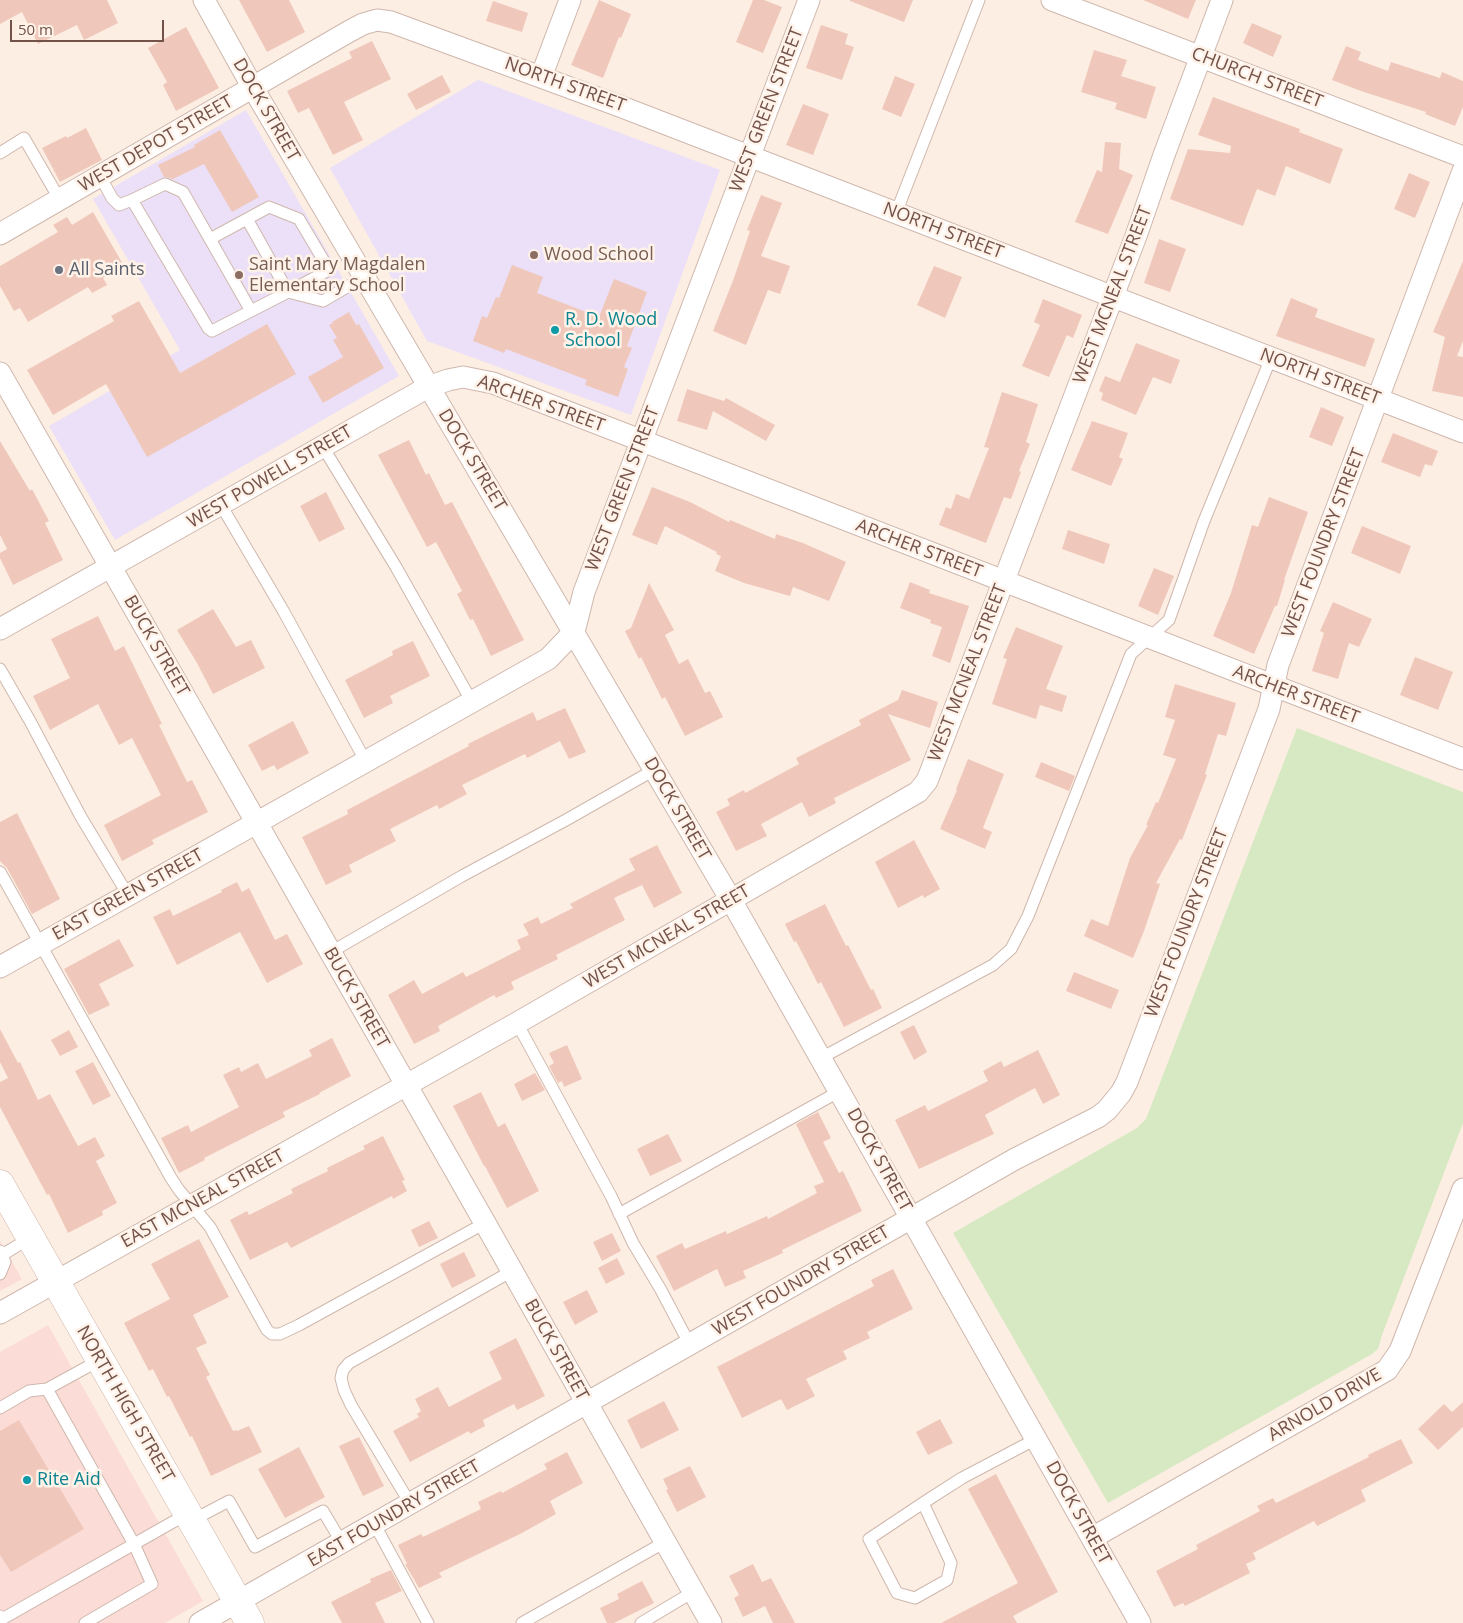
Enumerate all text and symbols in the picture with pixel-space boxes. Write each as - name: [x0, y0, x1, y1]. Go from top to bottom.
- scale bar: [12, 10, 166, 42]
- text: 50 m: [18, 19, 53, 39]
- street label: WEST GREEN STREET: [726, 25, 808, 195]
- street label: CHURCH STREET: [1188, 43, 1326, 113]
- street label: NORTH STREET: [501, 53, 629, 117]
- street label: DOCK STREET: [228, 55, 304, 165]
- street label: WEST DEPOT STREET: [75, 91, 237, 197]
- street label: NORTH STREET: [880, 198, 1006, 264]
- street label: WEST MCNEAL STREET: [1069, 203, 1157, 387]
- place label: Wood School: [544, 244, 654, 266]
- marker: Wood School: [528, 249, 540, 261]
- place label: Saint Mary Magdalen Elementary School: [249, 254, 425, 296]
- place label: All Saints: [69, 259, 145, 281]
- marker: All Saints: [53, 264, 65, 276]
- marker: Saint Mary Magdalen Elementary School: [233, 269, 245, 281]
- place label: R. D. Wood School: [565, 309, 657, 352]
- marker: R. D. Wood School: [549, 324, 561, 336]
- street label: NORTH STREET: [1257, 344, 1383, 410]
- street label: ARCHER STREET: [474, 371, 608, 437]
- street label: WEST GREEN STREET: [582, 404, 664, 574]
- street label: DOCK STREET: [433, 405, 511, 515]
- street label: WEST POWELL STREET: [184, 421, 356, 533]
- street label: WEST FOUNDRY STREET: [1278, 445, 1370, 641]
- street label: ARCHER STREET: [853, 515, 985, 583]
- street label: WEST MCNEAL STREET: [924, 581, 1012, 765]
- street label: BUCK STREET: [118, 592, 194, 700]
- street label: ARCHER STREET: [1230, 661, 1362, 729]
- street label: DOCK STREET: [639, 754, 715, 864]
- street label: WEST FOUNDRY STREET: [1141, 825, 1233, 1021]
- street label: EAST GREEN STREET: [49, 845, 207, 945]
- street label: WEST MCNEAL STREET: [580, 881, 754, 993]
- street label: BUCK STREET: [318, 944, 394, 1052]
- street label: DOCK STREET: [842, 1105, 916, 1215]
- street label: EAST MCNEAL STREET: [118, 1145, 288, 1253]
- street label: WEST FOUNDRY STREET: [709, 1221, 893, 1341]
- street label: BUCK STREET: [519, 1296, 593, 1404]
- street label: NORTH HIGH STREET: [71, 1322, 179, 1486]
- street label: ARNOLD DRIVE: [1265, 1364, 1385, 1446]
- street label: EAST FOUNDRY STREET: [304, 1456, 484, 1572]
- street label: DOCK STREET: [1041, 1458, 1115, 1568]
- place label: Rite Aid: [37, 1469, 101, 1491]
- marker: Rite Aid: [21, 1474, 33, 1486]

